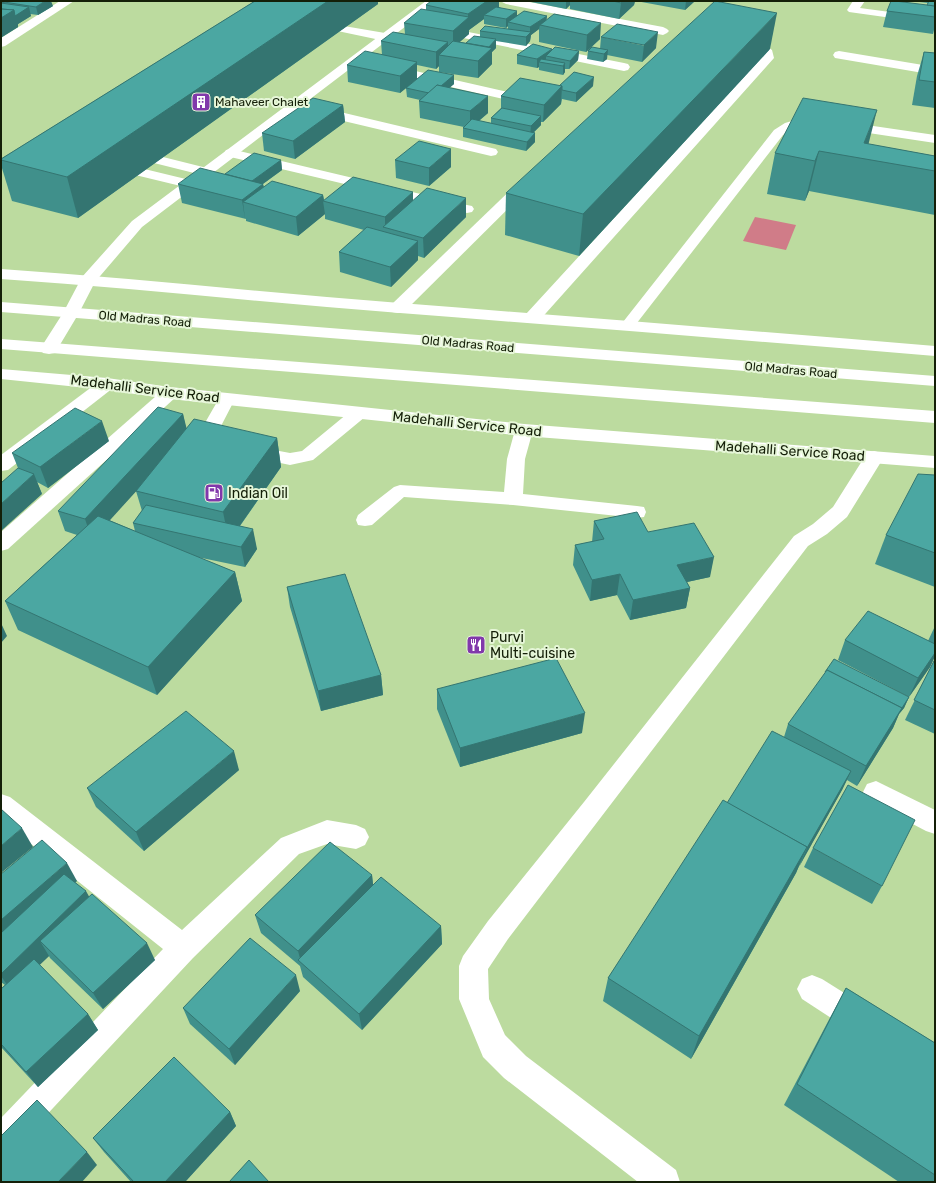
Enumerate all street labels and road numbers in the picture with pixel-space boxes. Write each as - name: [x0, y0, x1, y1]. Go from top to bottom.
- street label: Old Madras Road: [98, 308, 192, 330]
- street label: Old Madras Road: [421, 333, 515, 355]
- street label: Old Madras Road: [744, 359, 838, 381]
- street label: Madehalli Service Road: [69, 371, 221, 407]
- street label: Madehalli Service Road: [391, 408, 543, 440]
- street label: Madehalli Service Road: [715, 437, 865, 465]

